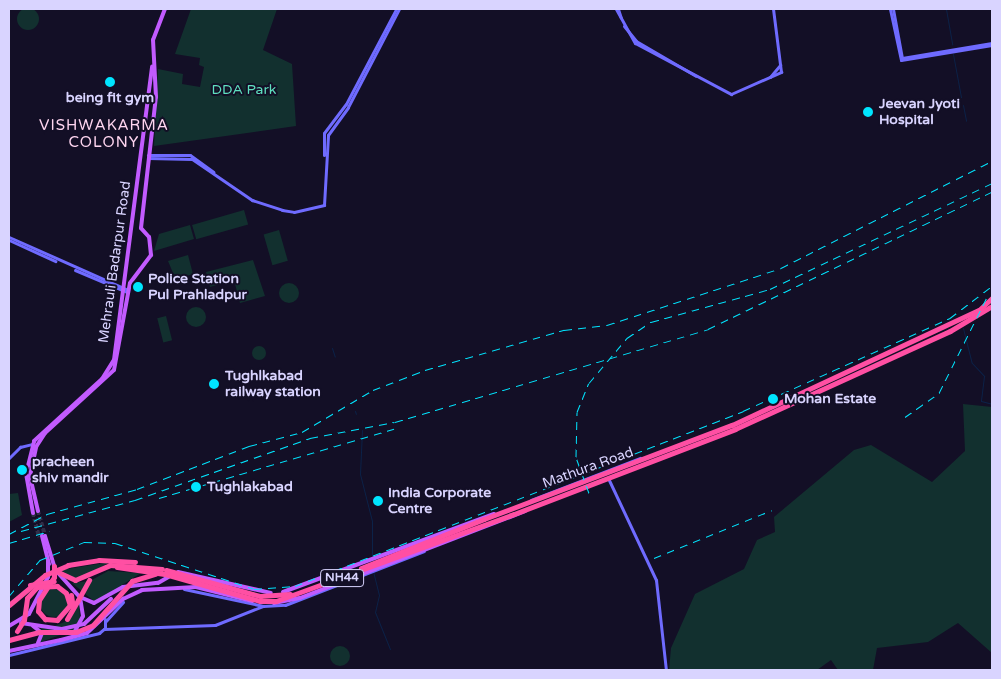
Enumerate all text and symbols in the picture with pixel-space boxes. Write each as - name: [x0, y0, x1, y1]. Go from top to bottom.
- marker: being fit gym: [104, 76, 116, 88]
- park label: DDA Park: [212, 82, 276, 98]
- place label: being fit gym: [66, 90, 154, 106]
- place label: Jeevan Jyoti Hospital: [879, 96, 960, 128]
- marker: Jeevan Jyoti Hospital: [861, 105, 875, 119]
- district label: VISHWAKARMA COLONY: [38, 116, 170, 151]
- street label: Mehrauli Badarpur Road: [95, 180, 135, 344]
- place label: Police Station Pul Prahladpur: [148, 271, 247, 304]
- marker: Police Station Pul Prahladpur: [132, 281, 144, 293]
- place label: Tughlkabad railway station: [225, 368, 321, 401]
- marker: Tughlkabad railway station: [207, 377, 221, 391]
- place label: Mohan Estate: [784, 391, 876, 407]
- marker: Mohan Estate: [766, 392, 780, 406]
- street label: Mathura Road: [540, 444, 636, 492]
- place label: pracheen shiv mandir: [32, 454, 109, 487]
- marker: pracheen shiv mandir: [16, 464, 28, 476]
- place label: Tughlakabad: [207, 479, 293, 495]
- marker: Tughlakabad: [189, 480, 203, 494]
- place label: India Corporate Centre: [388, 485, 491, 518]
- marker: India Corporate Centre: [372, 495, 384, 507]
- road number: NH44: [320, 568, 364, 588]

